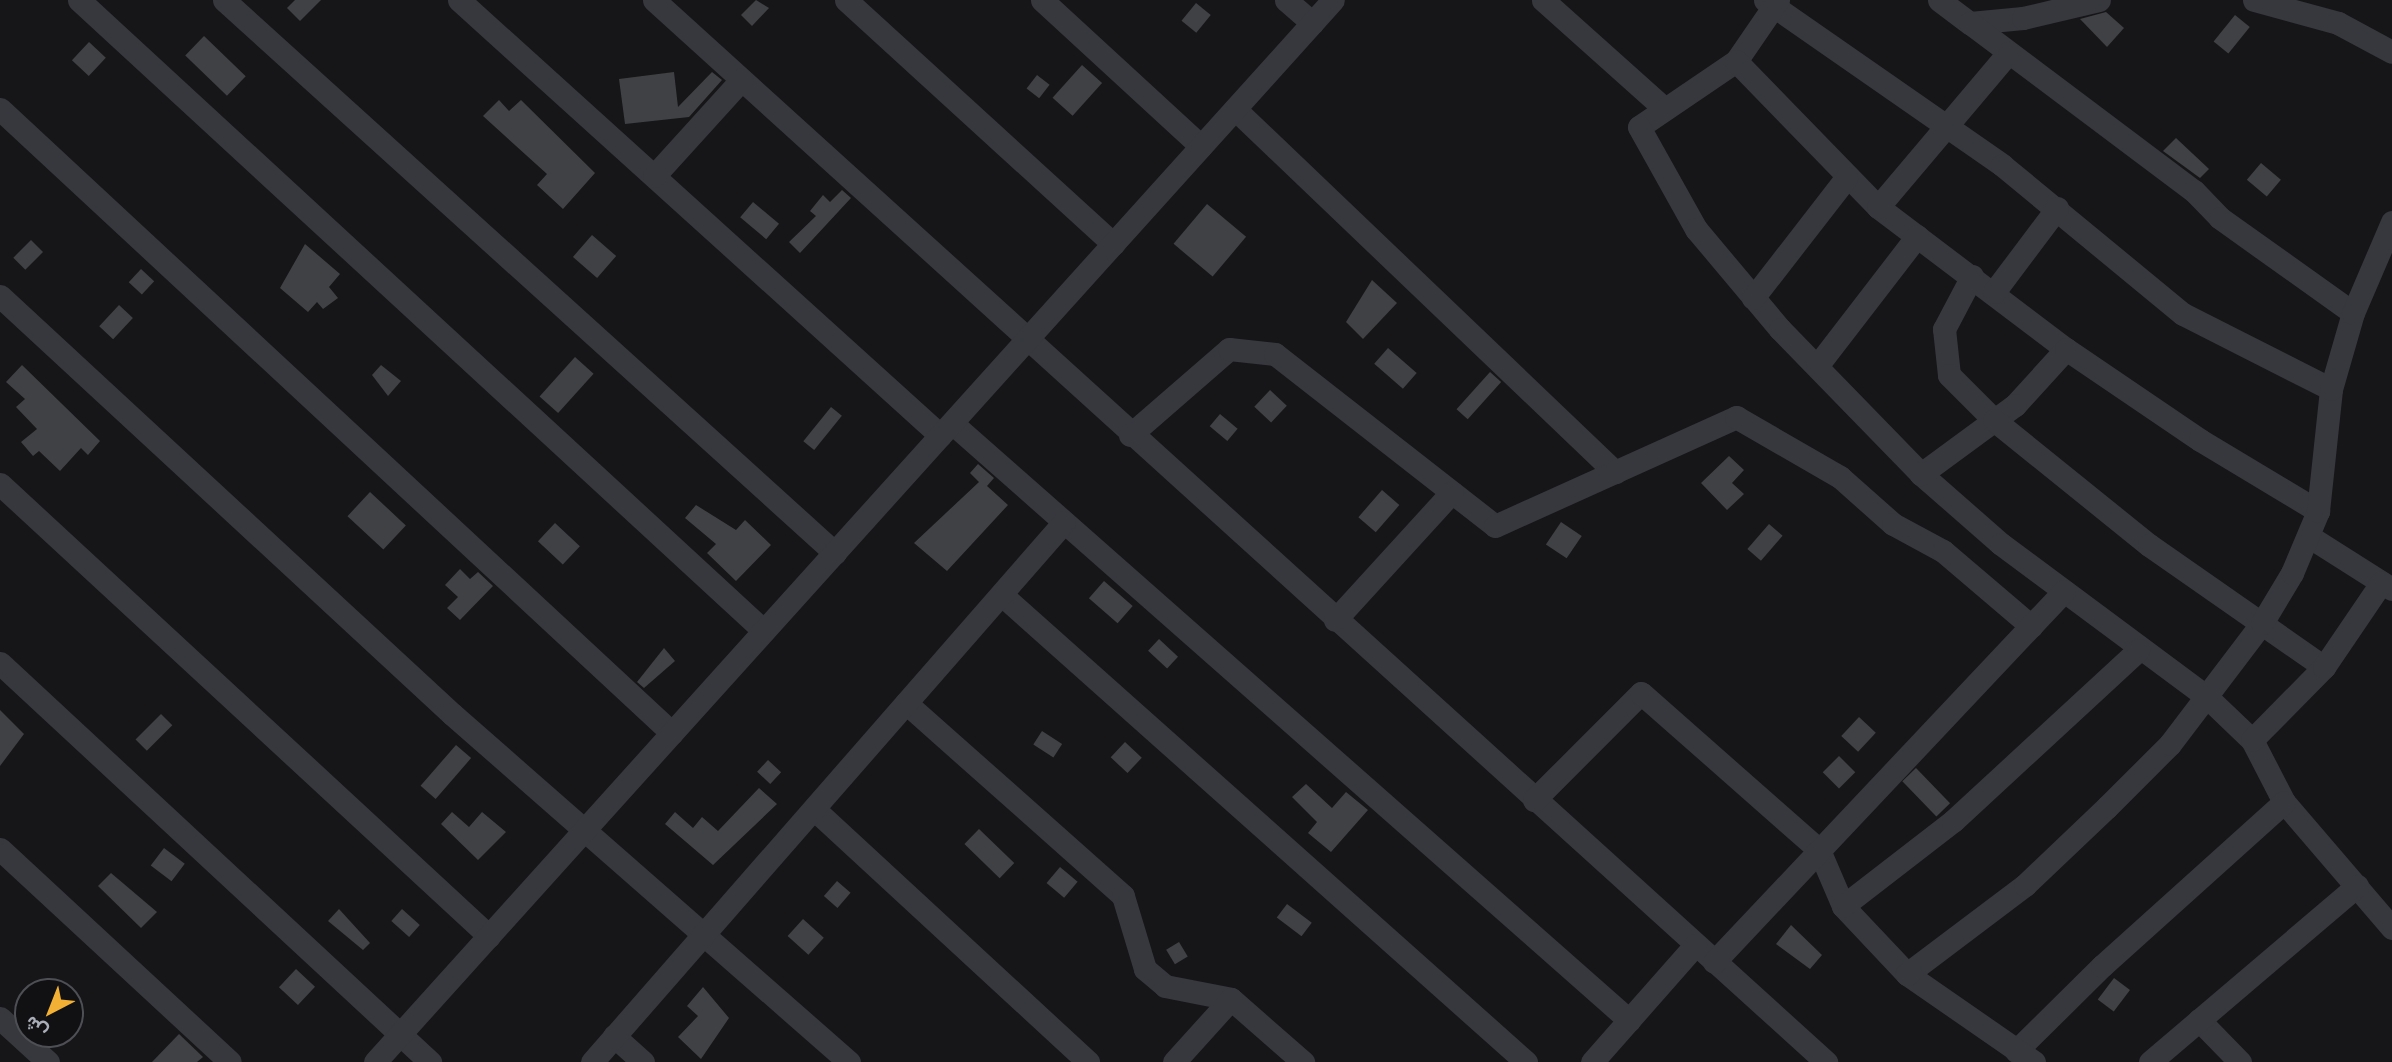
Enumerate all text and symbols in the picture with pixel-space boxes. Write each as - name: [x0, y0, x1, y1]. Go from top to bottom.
- north arrow: [14, 978, 84, 1048]
- text: ش: [20, 1011, 52, 1044]

